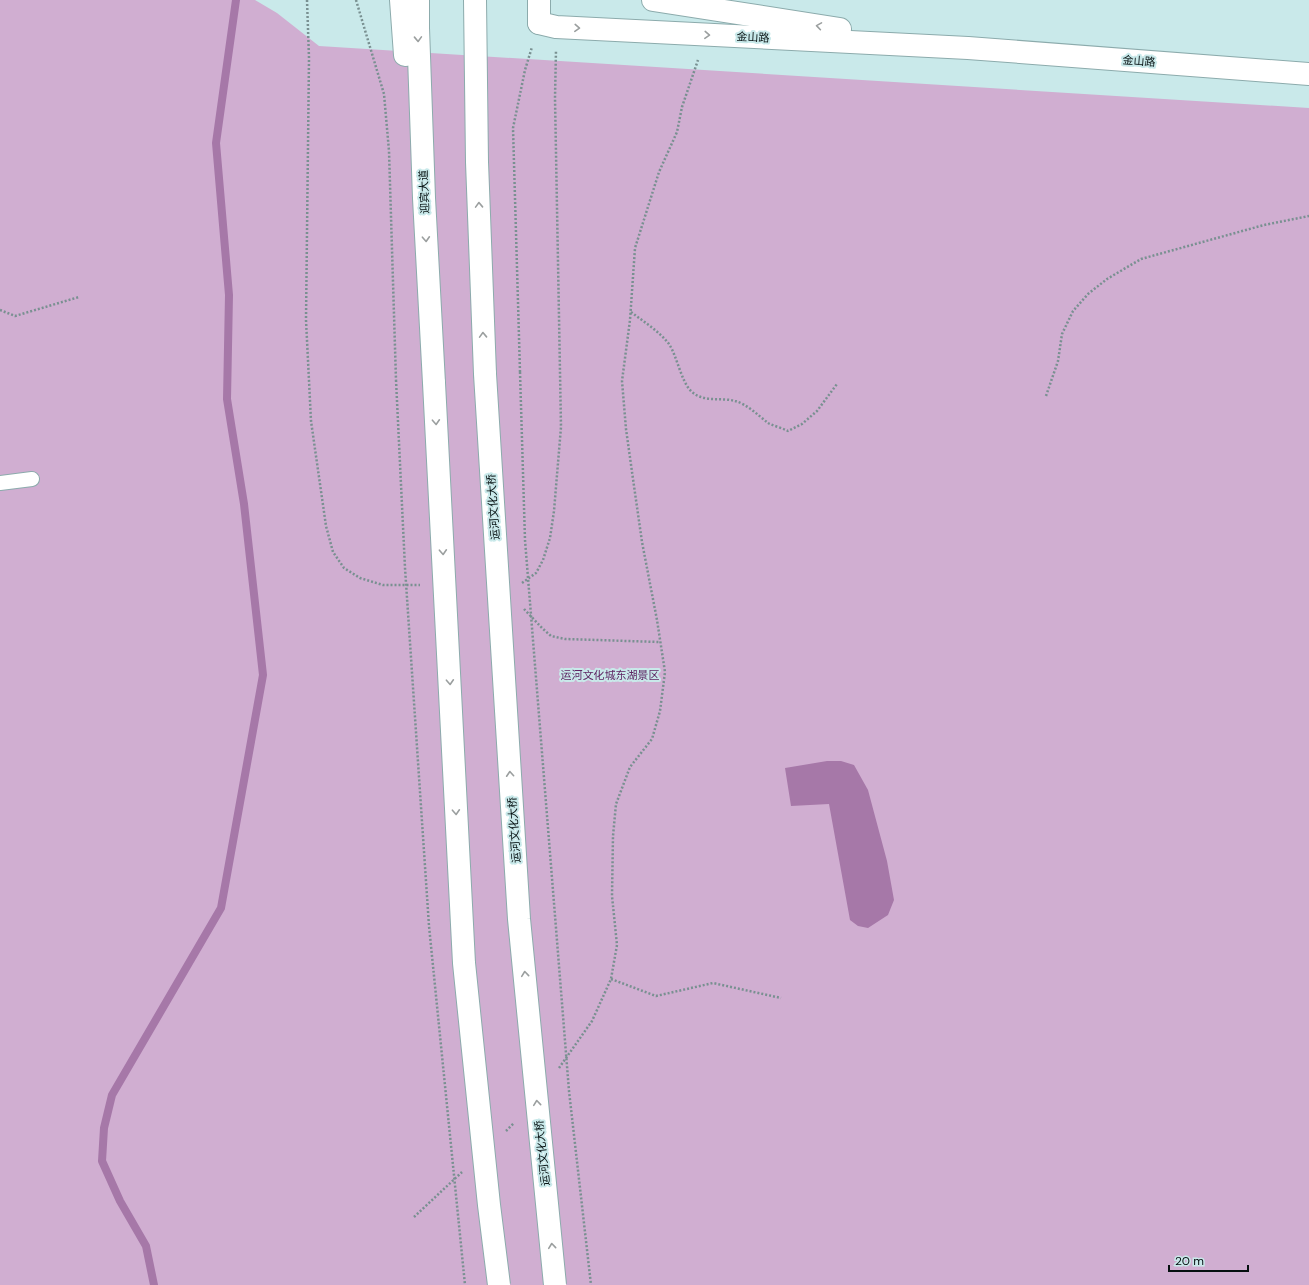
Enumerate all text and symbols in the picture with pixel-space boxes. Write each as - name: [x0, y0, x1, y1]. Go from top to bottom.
- one-way arrow: [816, 22, 822, 31]
- one-way arrow: [575, 24, 581, 32]
- street label: 金山路: [736, 29, 770, 45]
- one-way arrow: [704, 30, 710, 39]
- one-way arrow: [414, 36, 422, 42]
- street label: 金山路: [1122, 53, 1156, 69]
- street label: 迎宾大道: [416, 170, 432, 214]
- one-way arrow: [474, 202, 483, 208]
- one-way arrow: [421, 236, 430, 242]
- one-way arrow: [479, 332, 487, 338]
- one-way arrow: [432, 419, 440, 425]
- street label: 运河文化大桥: [484, 474, 502, 540]
- one-way arrow: [438, 549, 447, 555]
- park label: 运河文化城东湖景区: [561, 668, 660, 682]
- one-way arrow: [445, 679, 454, 685]
- one-way arrow: [506, 771, 514, 777]
- street label: 运河文化大桥: [505, 797, 523, 863]
- one-way arrow: [452, 809, 461, 815]
- one-way arrow: [520, 970, 529, 977]
- one-way arrow: [533, 1100, 542, 1106]
- street label: 运河文化大桥: [532, 1119, 552, 1187]
- one-way arrow: [547, 1243, 556, 1249]
- scale bar: [1169, 1247, 1248, 1273]
- text: 20 m: [1175, 1253, 1204, 1269]

